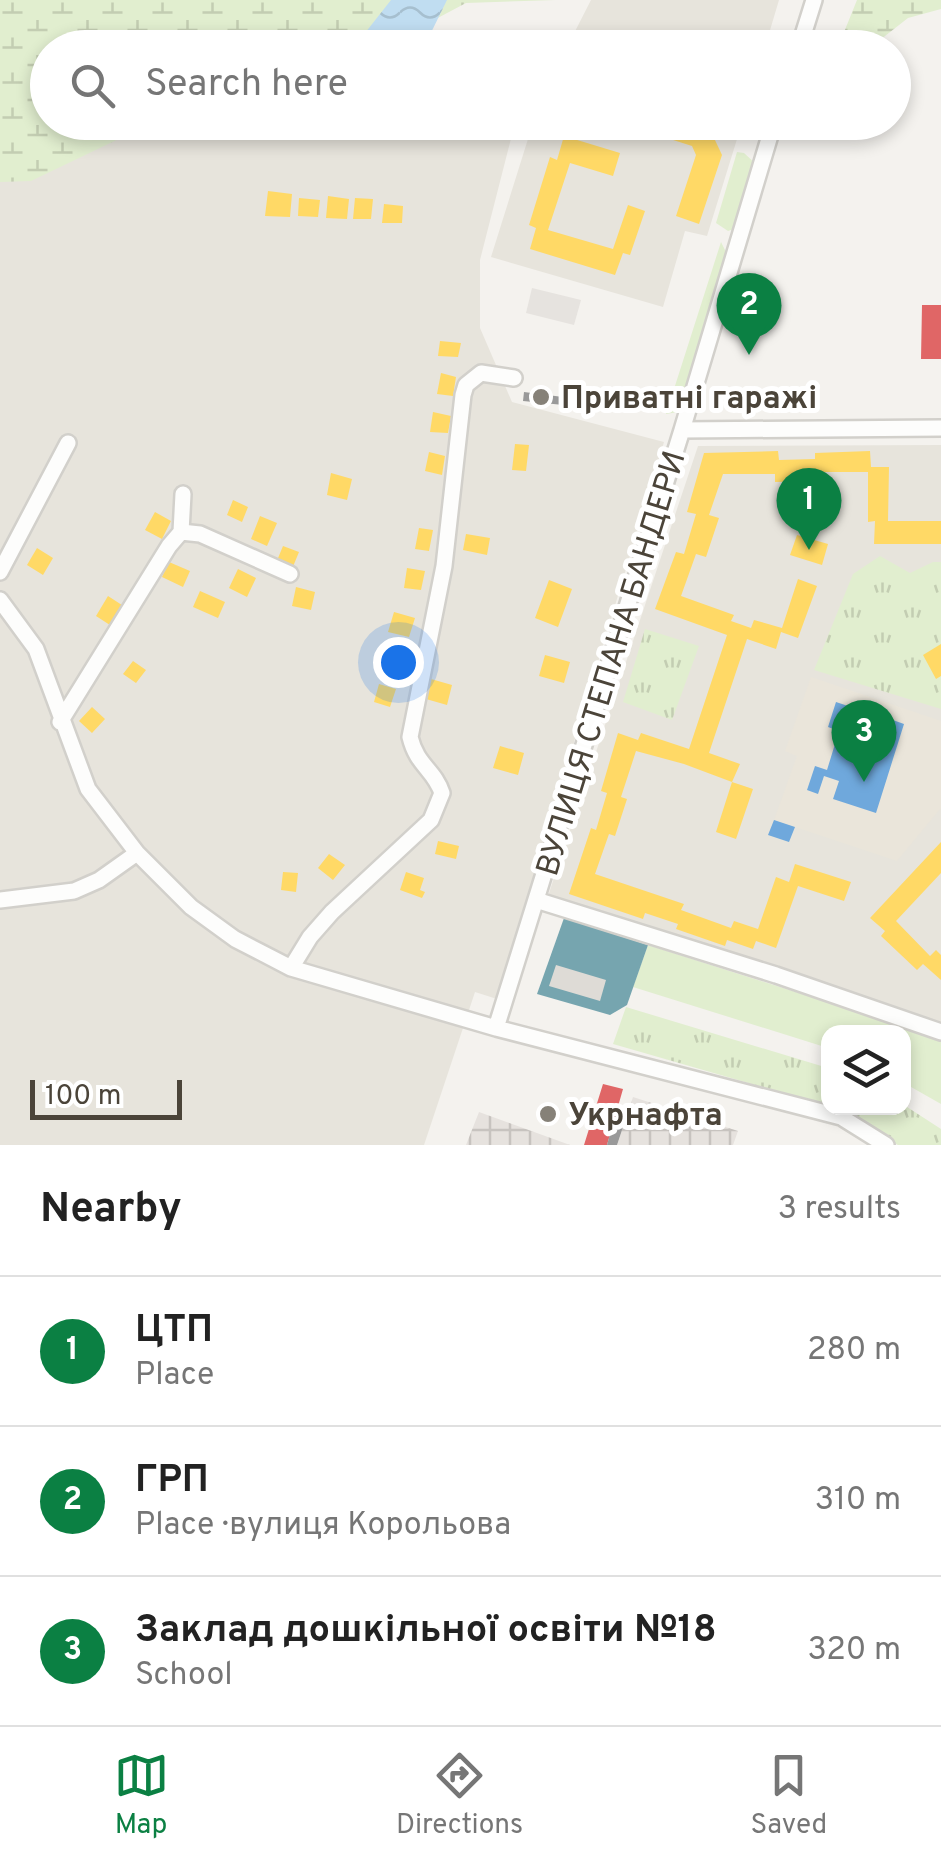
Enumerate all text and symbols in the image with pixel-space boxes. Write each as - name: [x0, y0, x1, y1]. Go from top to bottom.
- search box: [30, 30, 911, 140]
- icon: search: [65, 58, 120, 113]
- text: Search here: [145, 61, 348, 110]
- pin: 2: [716, 272, 782, 355]
- place label: Приватні гаражі: [561, 380, 817, 420]
- marker: Приватні гаражі: [530, 386, 552, 408]
- street label: ВУЛИЦЯ СТЕПАНА БАНДЕРИ: [529, 447, 697, 881]
- pin: 1: [776, 468, 842, 550]
- your location: [373, 637, 424, 688]
- pin: 3: [832, 700, 896, 782]
- map controls: [821, 1025, 911, 1115]
- button: layers: [821, 1025, 911, 1115]
- scale bar: [30, 1075, 182, 1120]
- text: 100 m: [45, 1079, 121, 1115]
- place label: Укрнафта: [568, 1097, 723, 1137]
- marker: Укрнафта: [537, 1103, 559, 1125]
- text: Nearby: [40, 1184, 182, 1237]
- text: 3 results: [778, 1190, 901, 1230]
- text: ЦТП: [135, 1307, 213, 1356]
- text: 1: [66, 1331, 79, 1371]
- text: 280 m: [807, 1331, 901, 1371]
- text: Place: [135, 1356, 214, 1396]
- text: ГРП: [135, 1457, 209, 1506]
- text: 2: [63, 1481, 82, 1521]
- text: 310 m: [815, 1481, 901, 1521]
- text: Place · вулиця Корольова: [135, 1506, 511, 1546]
- text: Заклад дошкільної освіти №18: [135, 1607, 717, 1656]
- text: 3: [63, 1631, 82, 1671]
- text: 320 m: [808, 1631, 901, 1671]
- text: School: [135, 1656, 233, 1696]
- tab: Map: [114, 1748, 169, 1844]
- tab: Directions: [396, 1748, 523, 1844]
- tab: Saved: [750, 1748, 827, 1844]

